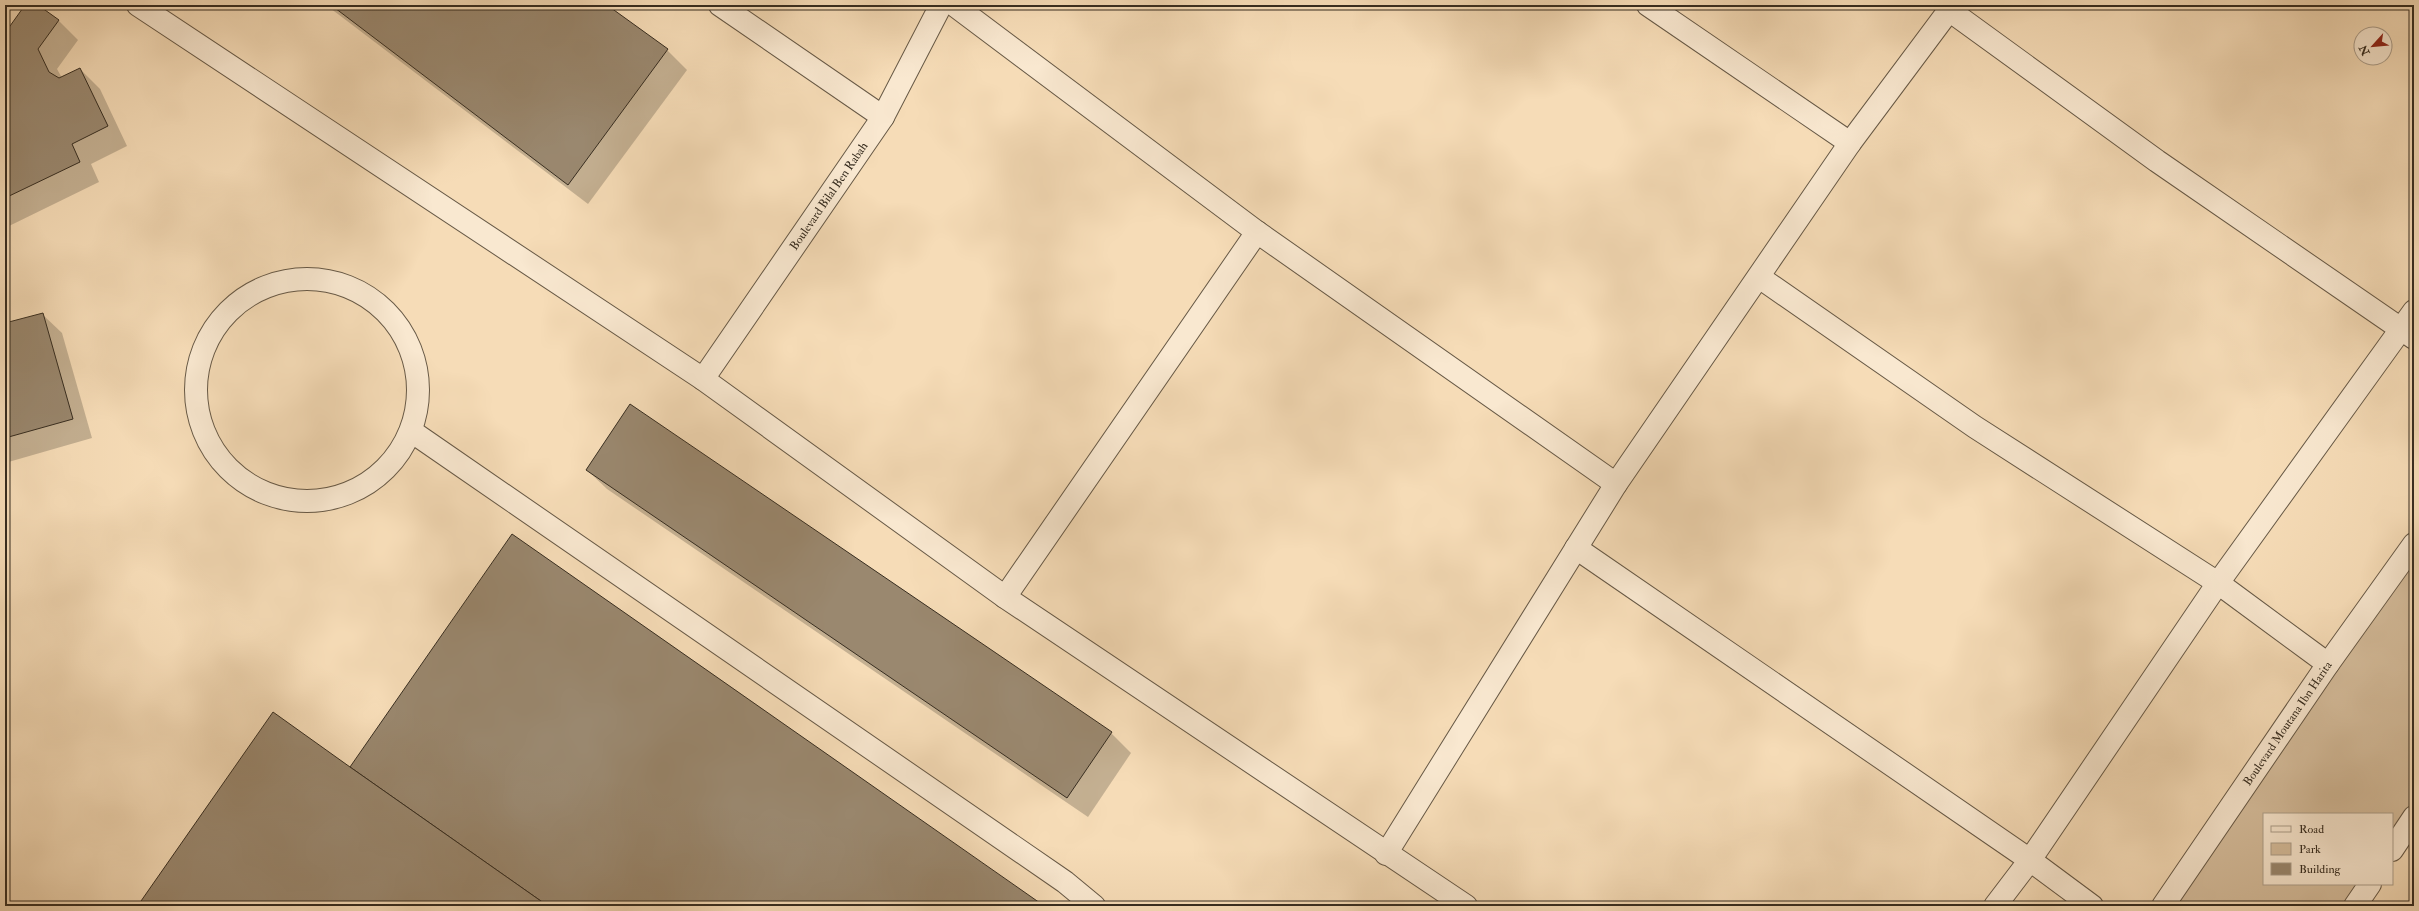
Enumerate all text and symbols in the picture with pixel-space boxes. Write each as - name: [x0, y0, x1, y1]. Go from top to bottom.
- north arrow: [2353, 26, 2393, 66]
- text: N: [2356, 42, 2373, 59]
- street label: Boulevard Bilal Ben Rabah: [787, 139, 872, 253]
- street label: Boulevard Moutana Ibn Harita: [2240, 658, 2336, 789]
- legend: [2263, 813, 2393, 885]
- text: Road: [2299, 822, 2324, 837]
- text: Park: [2299, 842, 2321, 857]
- text: Building: [2299, 862, 2342, 877]

